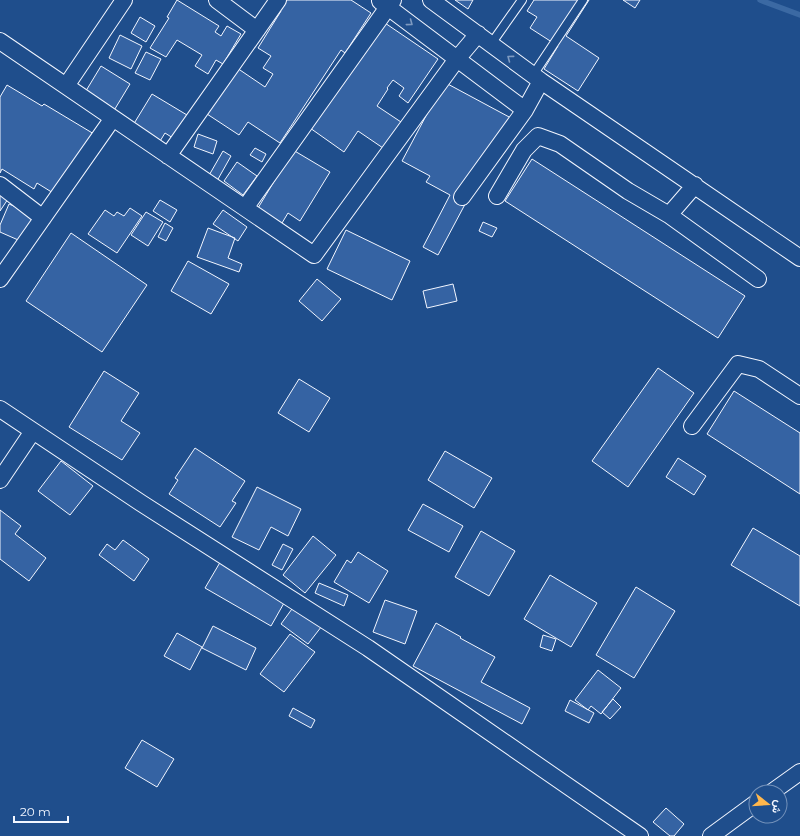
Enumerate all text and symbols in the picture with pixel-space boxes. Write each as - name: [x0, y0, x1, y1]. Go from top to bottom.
- one-way arrow: [406, 19, 413, 26]
- one-way arrow: [507, 56, 514, 63]
- north arrow: [748, 784, 788, 824]
- scale bar: [14, 798, 68, 824]
- text: ش: [769, 799, 786, 815]
- text: 20 m: [20, 804, 51, 819]

